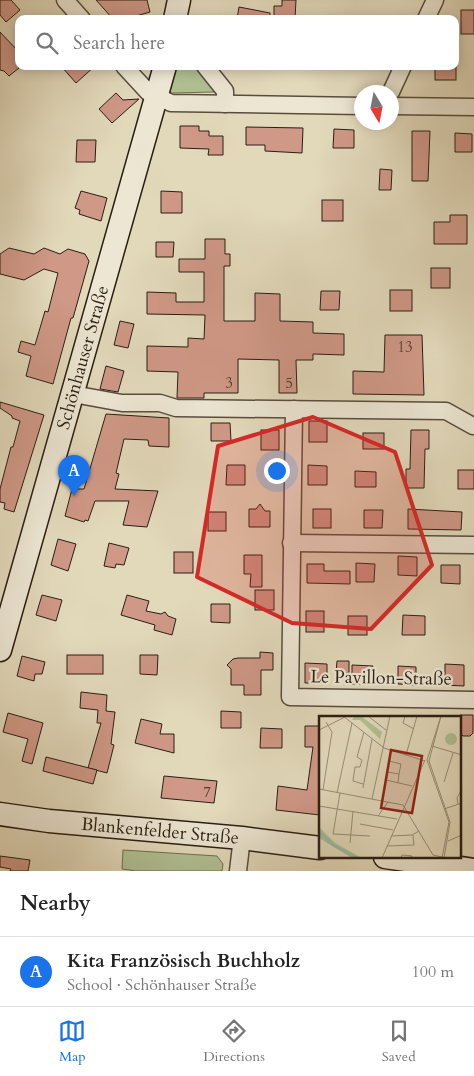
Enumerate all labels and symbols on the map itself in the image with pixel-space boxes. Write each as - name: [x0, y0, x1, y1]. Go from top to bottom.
- north arrow: [354, 85, 399, 130]
- street label: Schönhauser Straße: [50, 283, 115, 432]
- house number: 13: [397, 337, 413, 357]
- house number: 3: [225, 373, 233, 393]
- house number: 5: [285, 373, 293, 393]
- pin: A: [58, 455, 90, 496]
- your location: [264, 458, 290, 484]
- street label: Le Pavillon-Straße: [310, 664, 452, 692]
- inset map: [319, 716, 462, 858]
- house number: 7: [203, 782, 211, 802]
- street label: Blankenfelder Straße: [80, 811, 240, 850]

